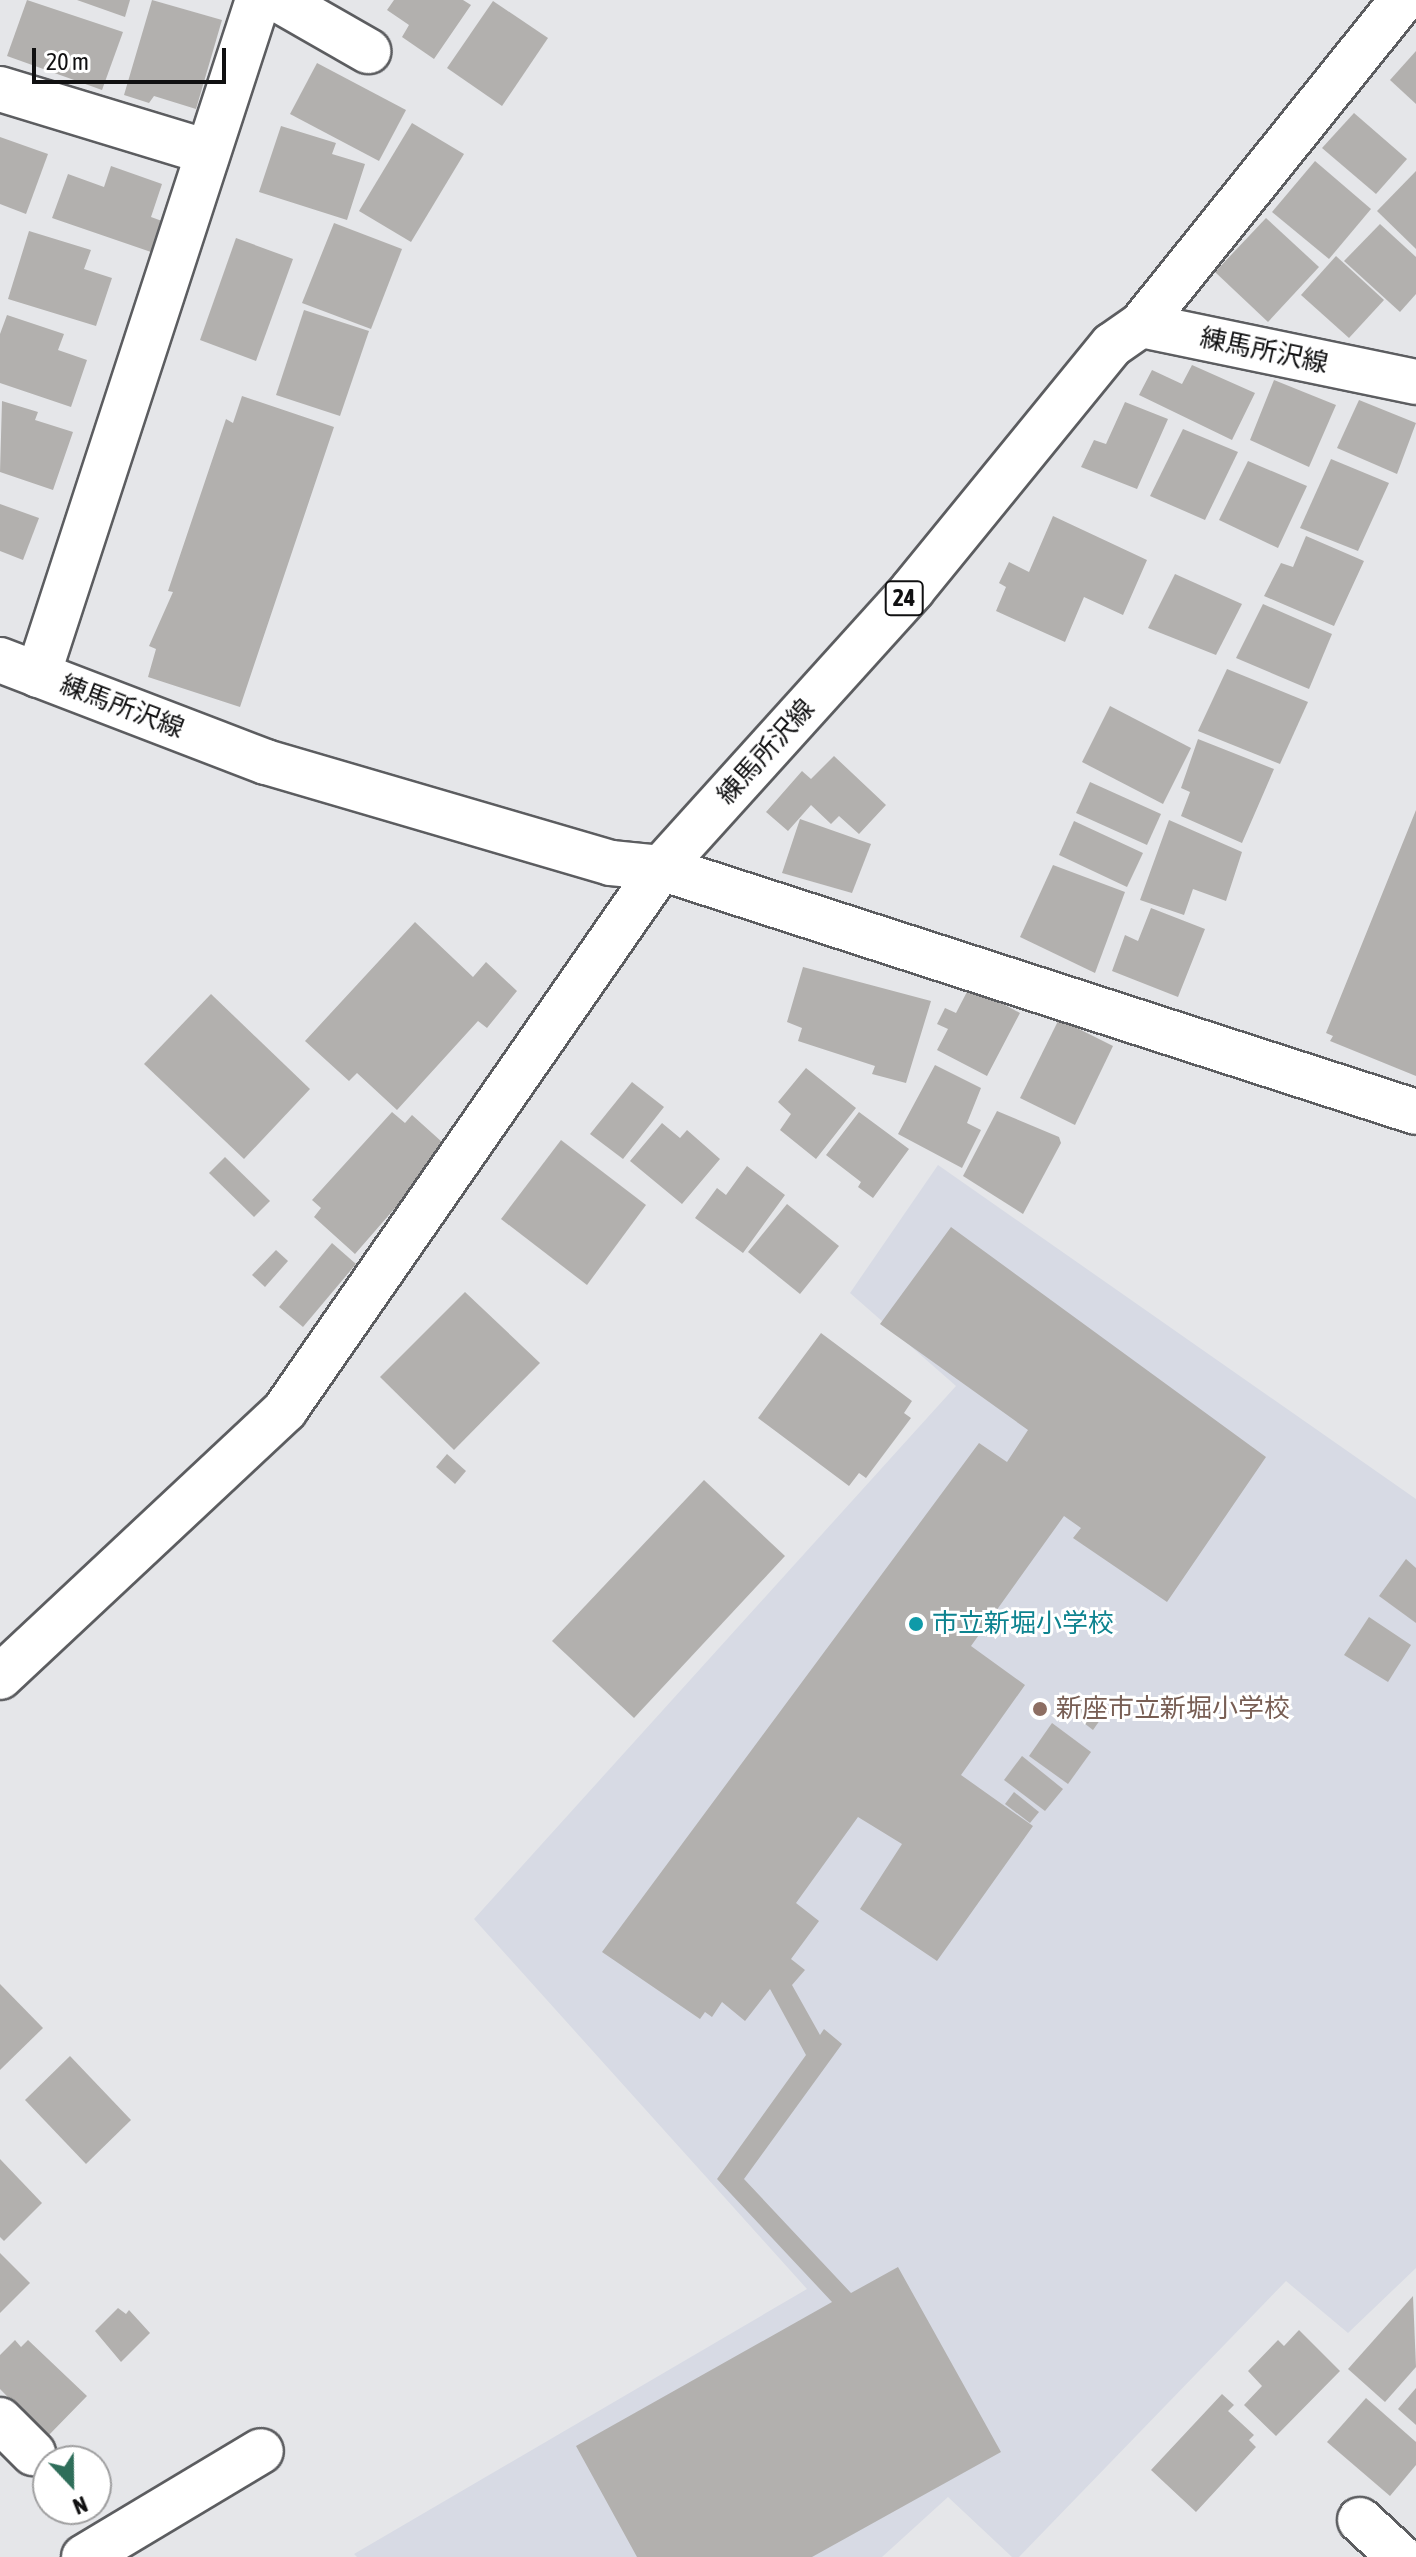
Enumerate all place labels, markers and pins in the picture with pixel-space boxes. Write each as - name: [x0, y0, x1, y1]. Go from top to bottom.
- place label: 市立新堀小学校: [932, 1608, 1114, 1640]
- marker: 市立新堀小学校: [907, 1615, 925, 1633]
- place label: 新座市立新堀小学校: [1056, 1693, 1290, 1725]
- marker: 新座市立新堀小学校: [1031, 1700, 1049, 1718]

